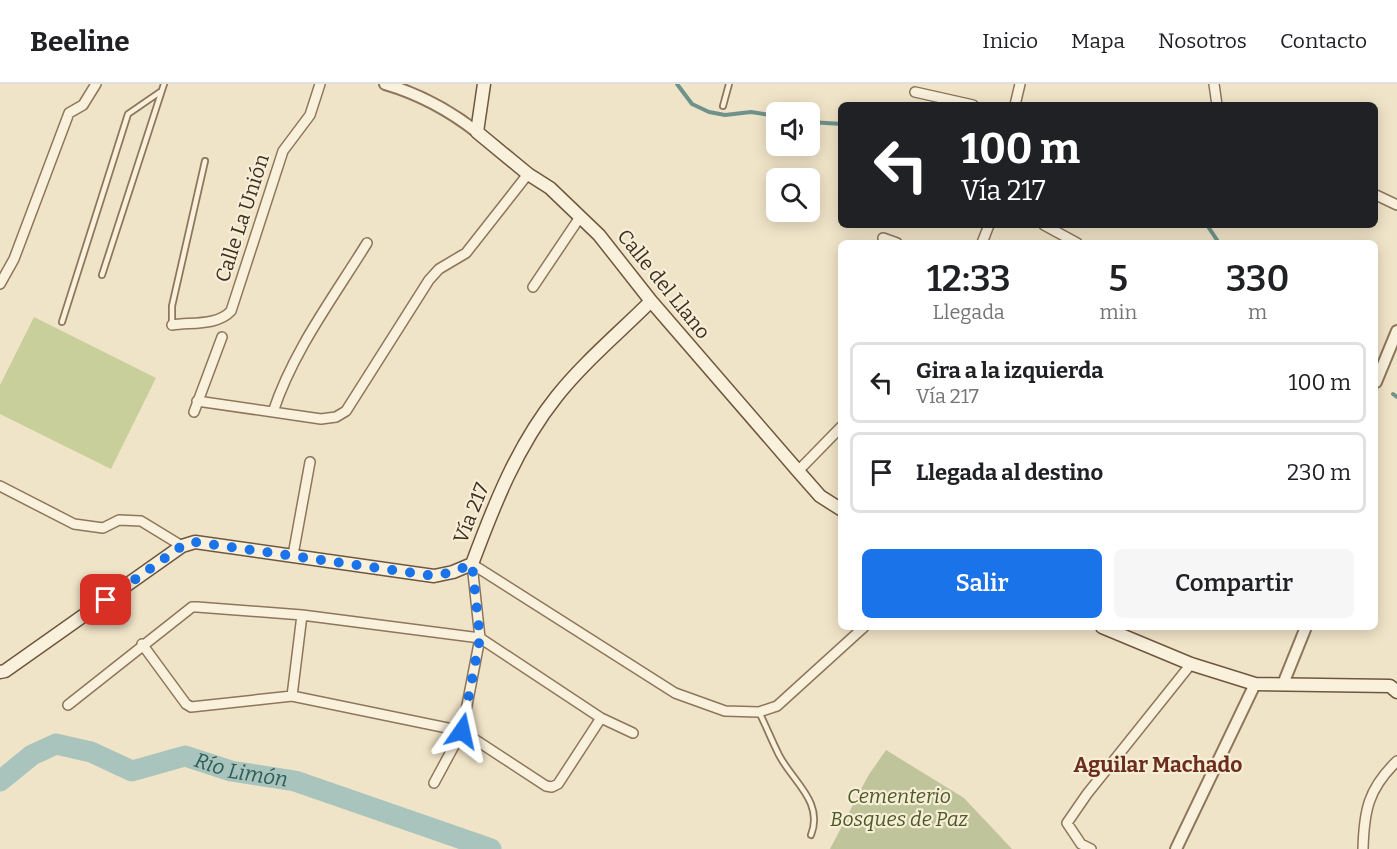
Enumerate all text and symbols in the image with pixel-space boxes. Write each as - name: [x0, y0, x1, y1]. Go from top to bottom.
- text: Beeline: [30, 25, 130, 58]
- text: Inicio: [982, 28, 1038, 54]
- text: Mapa: [1071, 28, 1125, 54]
- text: Nosotros: [1158, 28, 1247, 54]
- text: Contacto: [1280, 28, 1367, 54]
- map controls: [766, 102, 820, 222]
- button: sound: [766, 102, 820, 156]
- text: 100 m: [961, 124, 1080, 174]
- icon: left: [862, 126, 940, 204]
- street label: Calle La Unión: [210, 151, 274, 285]
- button: search: [766, 168, 820, 222]
- text: Vía 217: [961, 175, 1046, 207]
- street label: Calle del Llano: [612, 224, 716, 344]
- text: 12:33: [927, 257, 1011, 301]
- text: 5: [1108, 257, 1128, 301]
- text: 330: [1226, 257, 1289, 301]
- text: Llegada: [933, 300, 1005, 324]
- text: min: [1099, 300, 1137, 324]
- text: m: [1248, 300, 1267, 324]
- text: Gira a la izquierda: [916, 357, 1104, 384]
- icon: left: [865, 366, 898, 399]
- text: 100 m: [1288, 369, 1351, 396]
- text: Vía 217: [916, 384, 979, 408]
- icon: arrive: [865, 456, 898, 489]
- text: Llegada al destino: [916, 459, 1103, 486]
- text: 230 m: [1287, 459, 1351, 486]
- street label: Vía 217: [448, 479, 494, 547]
- button: Salir: [862, 549, 1102, 618]
- button: Compartir: [1114, 549, 1354, 618]
- pin: [80, 574, 131, 625]
- icon: arrive: [89, 583, 122, 616]
- position arrow: [430, 699, 494, 763]
- water label: Río Limón: [191, 747, 290, 793]
- district label: Aguilar Machado: [1074, 752, 1242, 778]
- park label: Cementerio Bosques de Paz: [830, 784, 969, 831]

